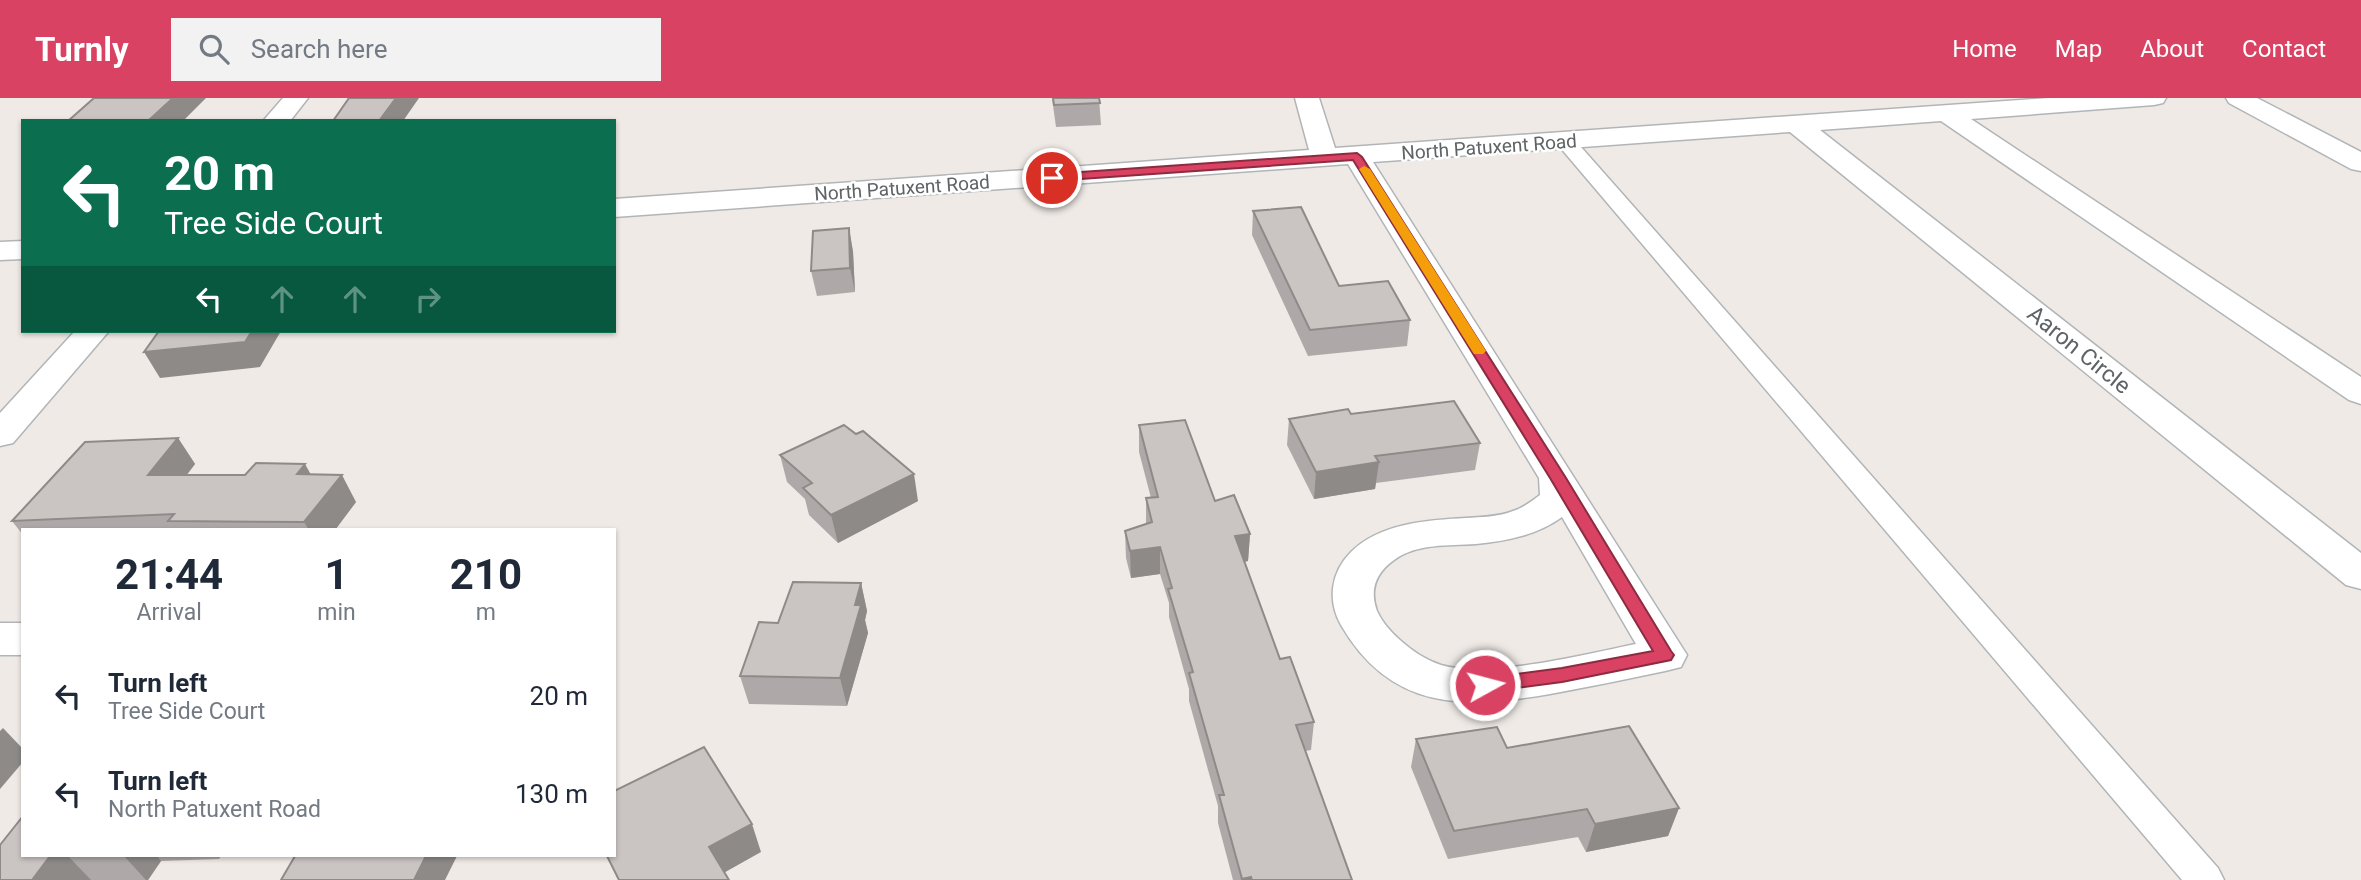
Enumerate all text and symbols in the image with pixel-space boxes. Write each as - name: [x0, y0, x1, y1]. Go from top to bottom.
- search box: [171, 18, 661, 81]
- text: Turnly: [35, 30, 129, 69]
- icon: search: [195, 30, 233, 68]
- text: Search here: [251, 34, 387, 64]
- text: Home: [1952, 35, 2017, 63]
- text: Map: [2055, 35, 2102, 63]
- text: About: [2140, 35, 2204, 63]
- text: Contact: [2242, 35, 2326, 63]
- street label: North Patuxent Road: [1400, 129, 1578, 165]
- text: 20 m: [164, 145, 275, 202]
- icon: left: [49, 147, 140, 238]
- pin: [1022, 148, 1082, 208]
- icon: arrive: [1033, 159, 1071, 197]
- street label: North Patuxent Road: [813, 170, 991, 206]
- text: Tree Side Court: [164, 204, 383, 242]
- icon: left: [190, 280, 228, 318]
- icon: ahead: [263, 280, 301, 318]
- icon: ahead: [336, 280, 374, 318]
- icon: right: [409, 280, 447, 318]
- street label: Aaron Circle: [2022, 300, 2136, 400]
- text: 21:44: [115, 550, 223, 599]
- text: 1: [324, 550, 349, 599]
- text: 210: [450, 550, 522, 599]
- text: Arrival: [136, 599, 202, 626]
- text: min: [317, 599, 356, 626]
- text: m: [476, 599, 496, 626]
- position arrow: [1448, 648, 1522, 722]
- text: Turn left: [108, 668, 207, 698]
- icon: left: [49, 677, 87, 715]
- text: 20 m: [530, 681, 588, 711]
- text: Tree Side Court: [108, 698, 265, 725]
- text: Turn left: [108, 766, 207, 796]
- icon: left: [49, 775, 87, 813]
- text: 130 m: [515, 779, 588, 809]
- text: North Patuxent Road: [108, 796, 321, 823]

